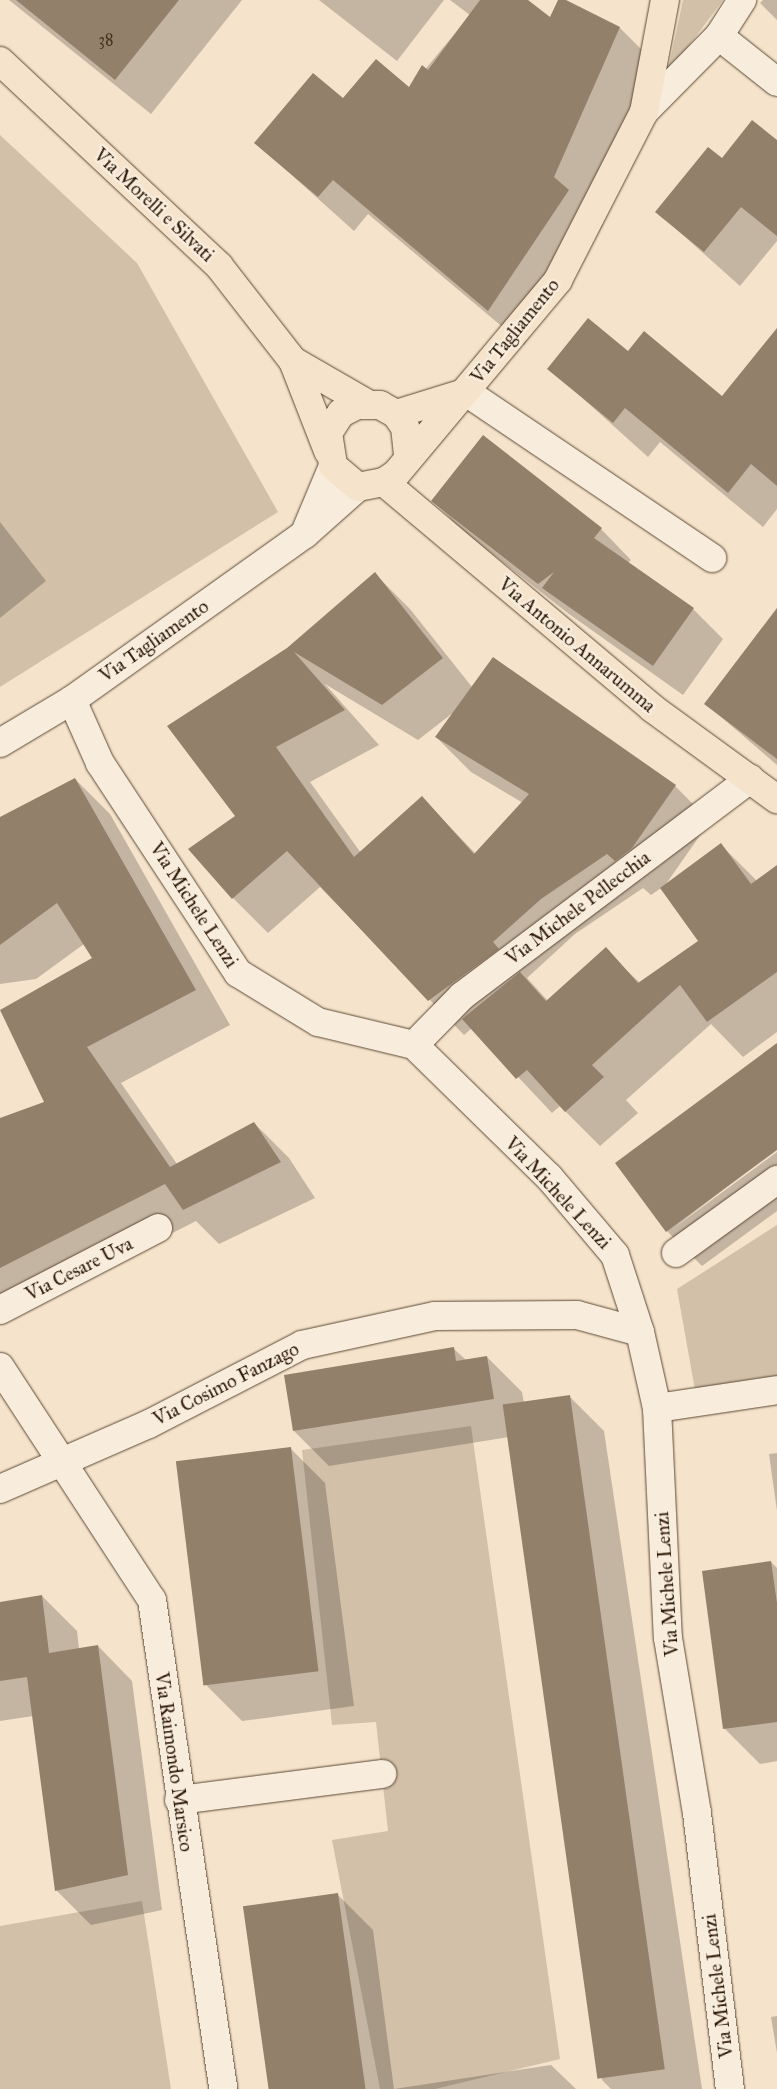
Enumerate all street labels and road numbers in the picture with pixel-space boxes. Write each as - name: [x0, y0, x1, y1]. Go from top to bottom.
- street label: Via Morelli e Silvati: [89, 143, 219, 267]
- street label: Via Tagliamento: [466, 274, 564, 388]
- street label: Via Antonio Annarumma: [494, 573, 660, 717]
- street label: Via Tagliamento: [95, 595, 213, 687]
- street label: Via Michele Lenzi: [145, 838, 243, 972]
- street label: Via Michele Pellecchia: [501, 846, 655, 970]
- street label: Via Michele Lenzi: [500, 1132, 616, 1254]
- street label: Via Cesare Uva: [22, 1232, 136, 1306]
- street label: Via Cosimo Fanzago: [149, 1337, 303, 1431]
- street label: Via Michele Lenzi: [651, 1511, 683, 1657]
- street label: Via Raimondo Marsico: [150, 1671, 198, 1853]
- street label: Via Michele Lenzi: [698, 1913, 738, 2059]

